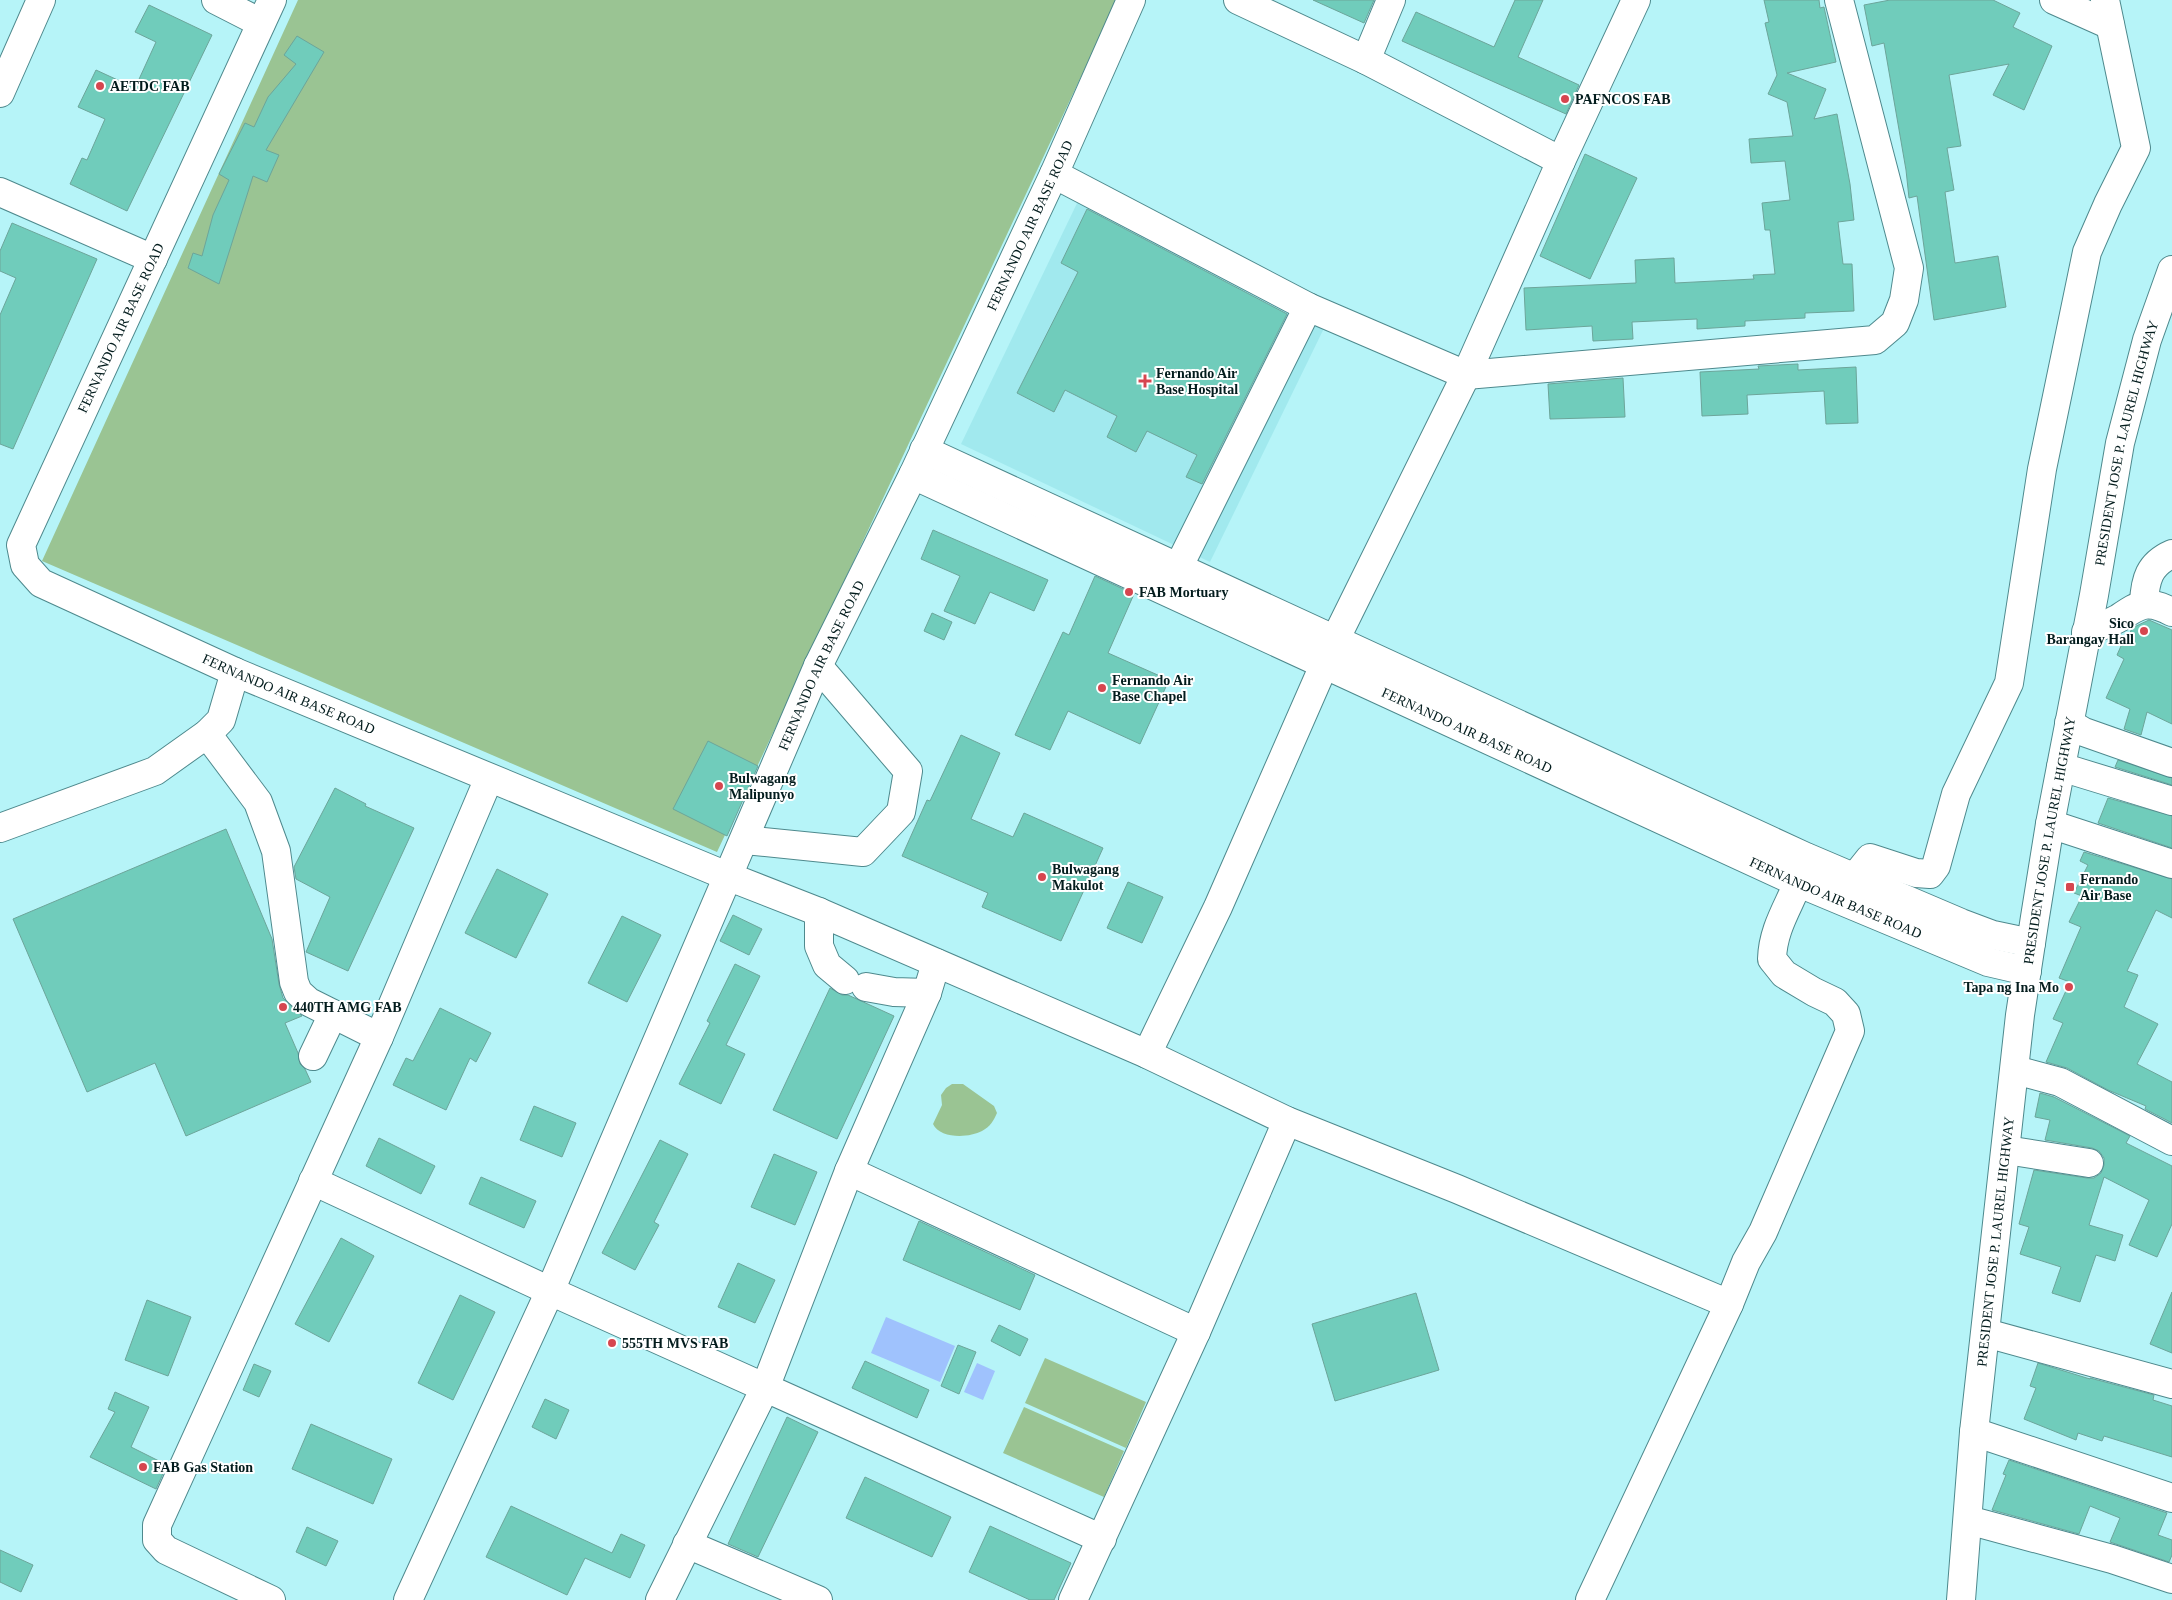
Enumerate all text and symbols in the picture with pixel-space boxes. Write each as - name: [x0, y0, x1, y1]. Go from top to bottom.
- place label: AETDC FAB: [110, 79, 189, 94]
- marker: AETDC FAB: [94, 80, 106, 92]
- place label: PAFNCOS FAB: [1575, 92, 1671, 107]
- marker: PAFNCOS FAB: [1559, 93, 1571, 105]
- street label: FERNANDO AIR BASE ROAD: [984, 138, 1075, 313]
- street label: FERNANDO AIR BASE ROAD: [75, 241, 167, 415]
- street label: PRESIDENT JOSE P. LAUREL HIGHWAY: [2092, 318, 2161, 567]
- place label: Fernando Air Base Hospital: [1156, 366, 1238, 397]
- marker: Fernando Air Base Hospital: [1138, 374, 1152, 388]
- street label: FERNANDO AIR BASE ROAD: [775, 578, 867, 753]
- place label: FAB Mortuary: [1139, 585, 1229, 600]
- marker: FAB Mortuary: [1123, 586, 1135, 598]
- place label: Sico Barangay Hall: [2046, 616, 2134, 647]
- marker: Sico Barangay Hall: [2138, 625, 2150, 637]
- street label: FERNANDO AIR BASE ROAD: [200, 651, 377, 737]
- place label: Fernando Air Base Chapel: [1112, 673, 1193, 704]
- marker: Fernando Air Base Chapel: [1096, 682, 1108, 694]
- street label: FERNANDO AIR BASE ROAD: [1380, 684, 1555, 776]
- street label: PRESIDENT JOSE P. LAUREL HIGHWAY: [2020, 715, 2078, 965]
- place label: Bulwagang Malipunyo: [729, 771, 796, 802]
- marker: Bulwagang Malipunyo: [713, 780, 725, 792]
- street label: FERNANDO AIR BASE ROAD: [1747, 854, 1924, 941]
- place label: Bulwagang Makulot: [1052, 862, 1119, 893]
- marker: Bulwagang Makulot: [1036, 871, 1048, 883]
- place label: Fernando Air Base: [2080, 872, 2138, 903]
- marker: Fernando Air Base: [2064, 881, 2076, 893]
- place label: Tapa ng Ina Mo: [1963, 980, 2059, 995]
- marker: Tapa ng Ina Mo: [2063, 981, 2075, 993]
- place label: 440TH AMG FAB: [293, 1000, 402, 1015]
- marker: 440TH AMG FAB: [277, 1001, 289, 1013]
- street label: PRESIDENT JOSE P. LAUREL HIGHWAY: [1974, 1116, 2016, 1367]
- place label: 555TH MVS FAB: [622, 1336, 728, 1351]
- marker: 555TH MVS FAB: [606, 1337, 618, 1349]
- place label: FAB Gas Station: [153, 1460, 253, 1475]
- marker: FAB Gas Station: [137, 1461, 149, 1473]

